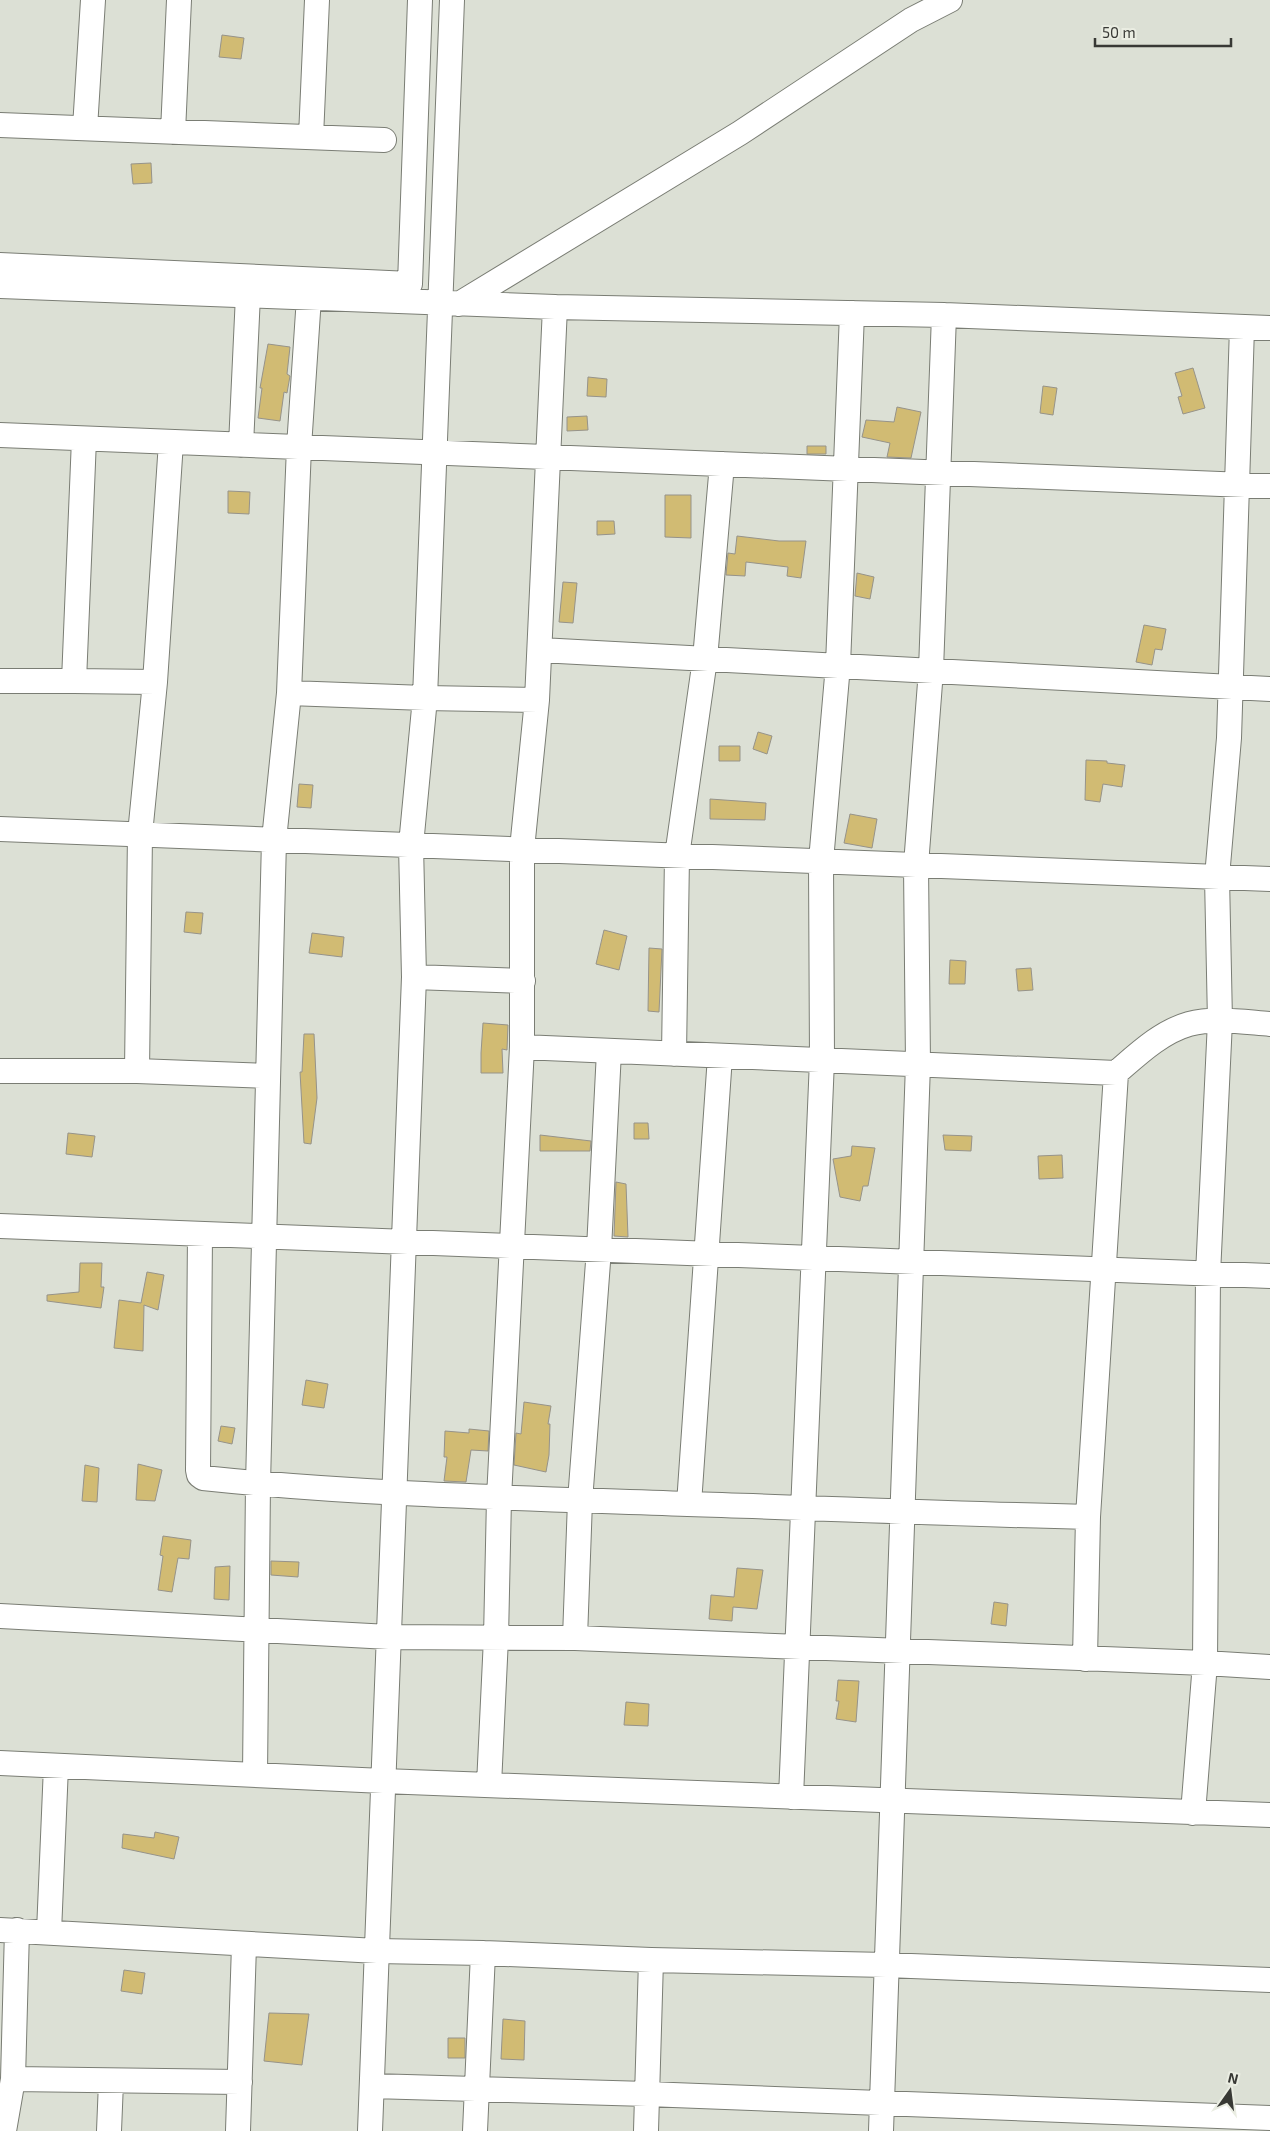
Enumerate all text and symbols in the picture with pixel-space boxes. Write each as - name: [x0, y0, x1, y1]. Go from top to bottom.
- scale bar: [1095, 15, 1231, 47]
- text: 50 m: [1102, 23, 1136, 41]
- north arrow: [1205, 2066, 1255, 2116]
- text: N: [1226, 2068, 1240, 2087]

